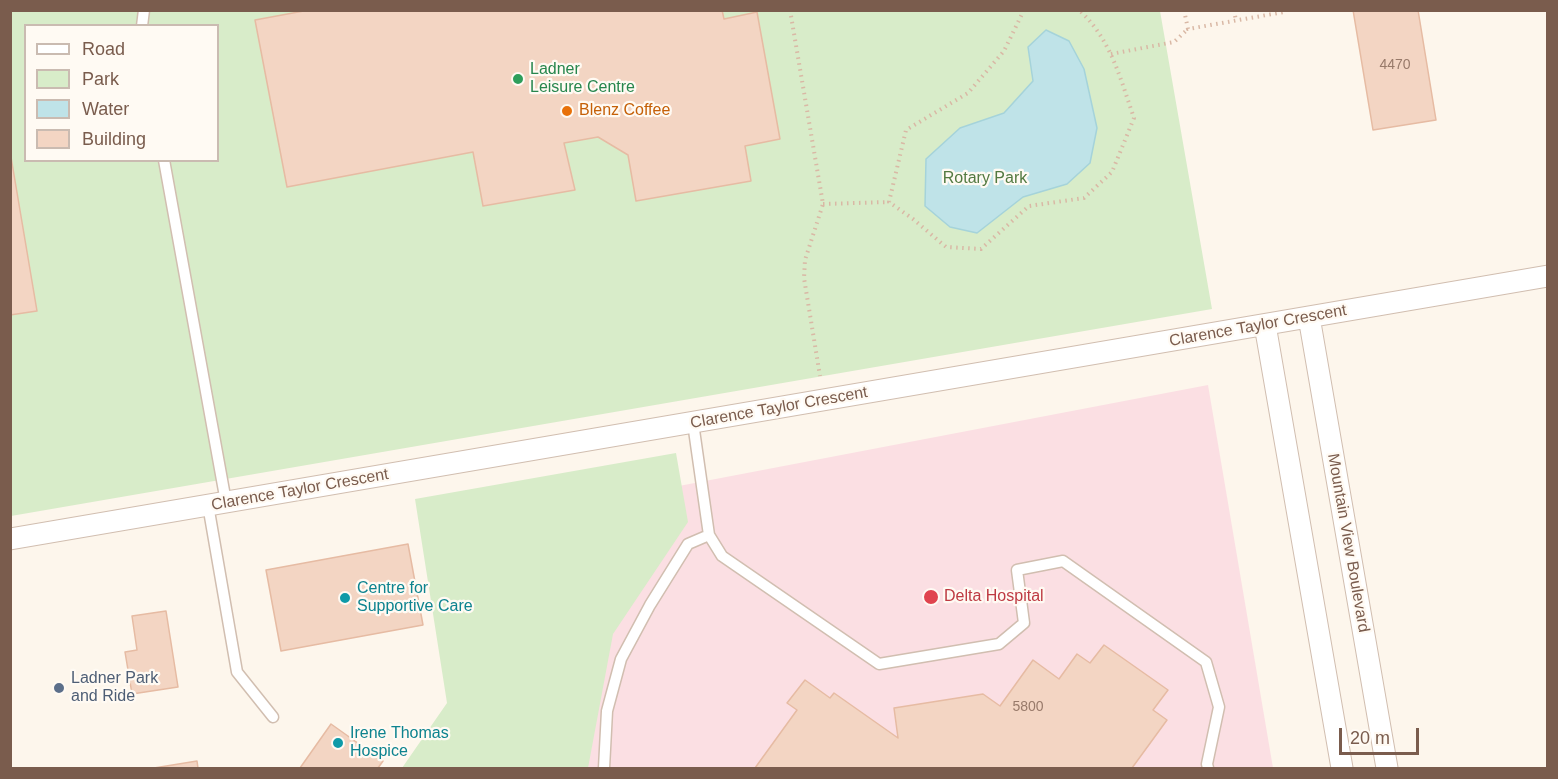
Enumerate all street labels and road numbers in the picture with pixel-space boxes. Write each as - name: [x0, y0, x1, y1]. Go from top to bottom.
- street label: Clarence Taylor Crescent: [1168, 301, 1348, 351]
- street label: Clarence Taylor Crescent: [689, 383, 869, 433]
- street label: Mountain View Boulevard: [1323, 452, 1373, 634]
- street label: Clarence Taylor Crescent: [210, 465, 390, 515]

